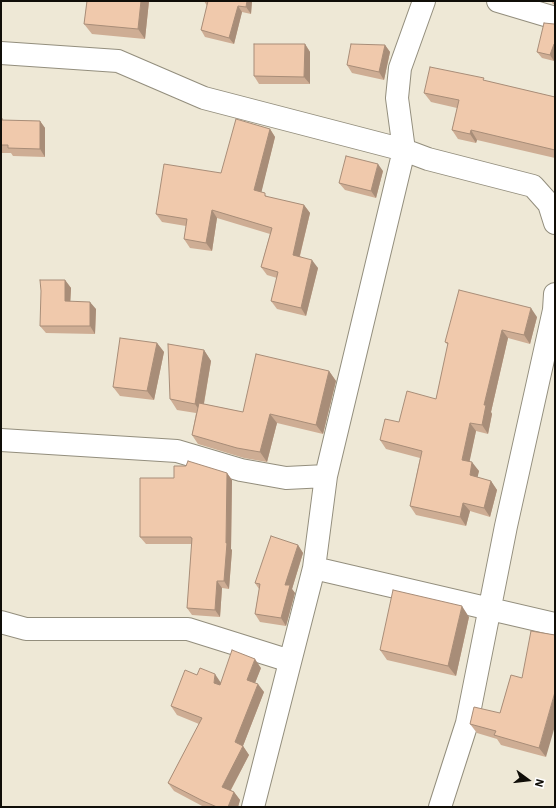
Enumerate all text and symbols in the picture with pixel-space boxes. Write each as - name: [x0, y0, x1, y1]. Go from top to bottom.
- north arrow: [508, 760, 548, 800]
- text: N: [532, 777, 547, 789]

